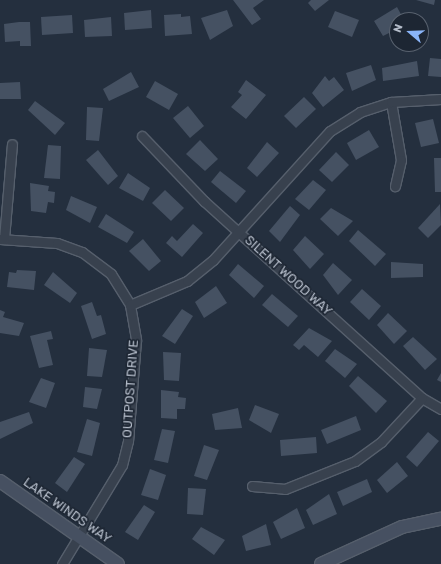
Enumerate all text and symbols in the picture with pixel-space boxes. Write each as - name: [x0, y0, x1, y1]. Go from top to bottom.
- north arrow: [389, 12, 429, 52]
- text: N: [391, 22, 406, 34]
- street label: SILENT WOOD WAY: [241, 232, 335, 320]
- street label: OUTPOST DRIVE: [120, 339, 142, 439]
- street label: LAKE WINDS WAY: [20, 475, 114, 547]

